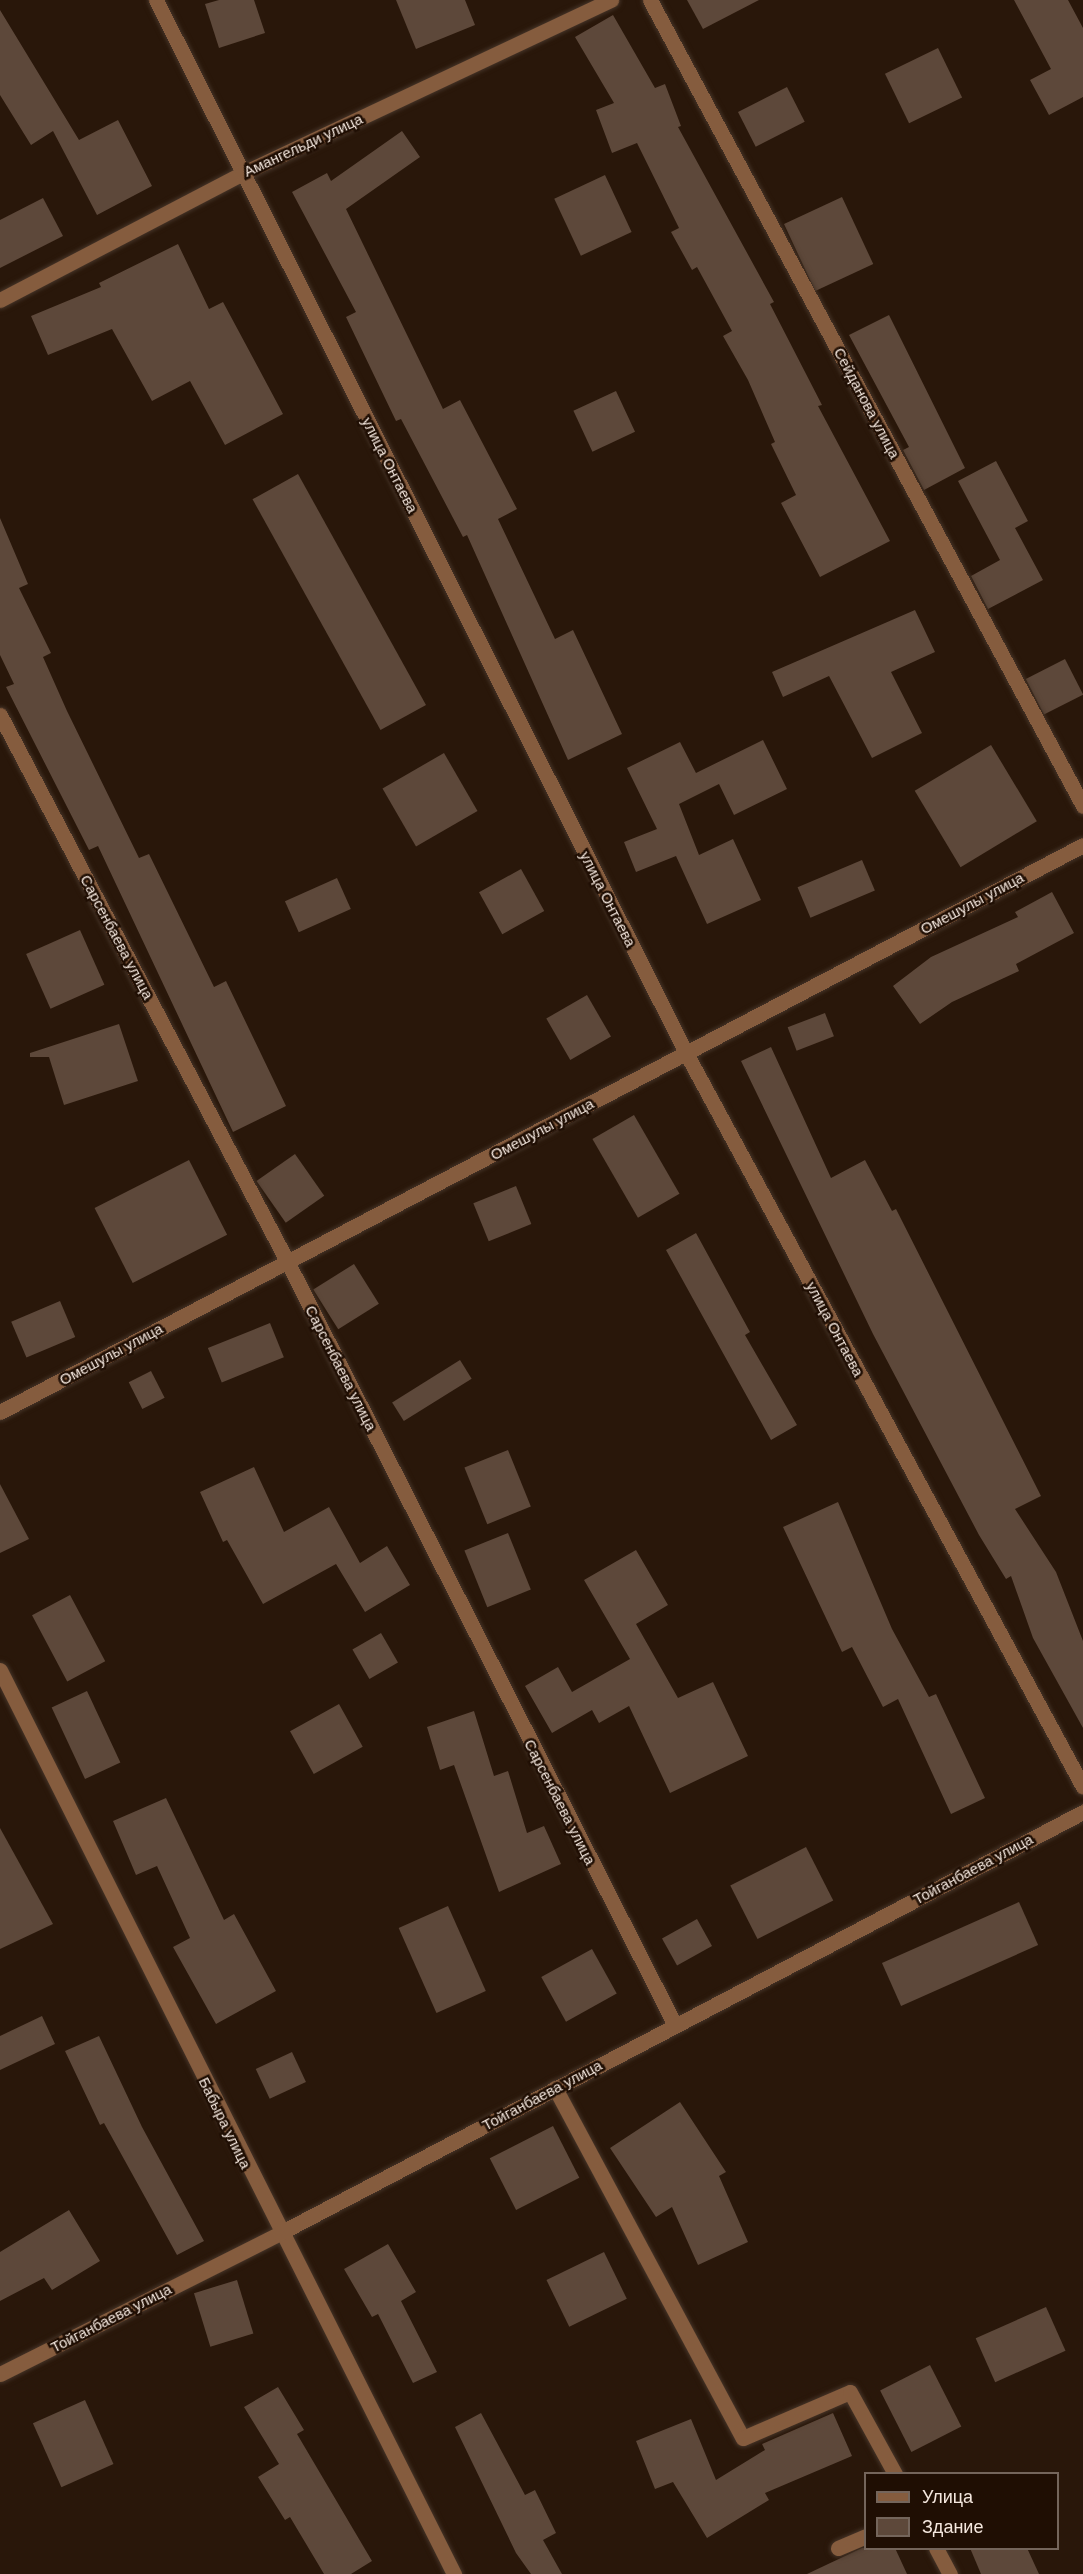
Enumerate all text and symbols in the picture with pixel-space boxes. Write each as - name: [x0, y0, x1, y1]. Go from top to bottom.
- street label: Амангельди улица: [241, 110, 365, 180]
- street label: Сейданова улица: [830, 345, 904, 461]
- street label: улица Онтаева: [358, 414, 422, 516]
- street label: улица Онтаева: [576, 848, 640, 950]
- street label: Омешулы улица: [917, 868, 1027, 938]
- street label: Сарсенбаева улица: [77, 872, 157, 1002]
- street label: Омешулы улица: [487, 1094, 597, 1164]
- street label: улица Онтаева: [802, 1278, 868, 1380]
- street label: Сарсенбаева улица: [302, 1302, 380, 1434]
- street label: Омешулы улица: [56, 1319, 166, 1389]
- street label: Сарсенбаева улица: [521, 1736, 599, 1868]
- street label: Тойганбаева улица: [910, 1830, 1036, 1908]
- street label: Тойганбаева улица: [479, 2056, 605, 2134]
- street label: Бабыра улица: [195, 2074, 255, 2172]
- street label: Тойганбаева улица: [48, 2280, 174, 2356]
- legend: [864, 2472, 1059, 2550]
- text: Улица: [922, 2487, 973, 2507]
- text: Здание: [922, 2517, 983, 2537]

